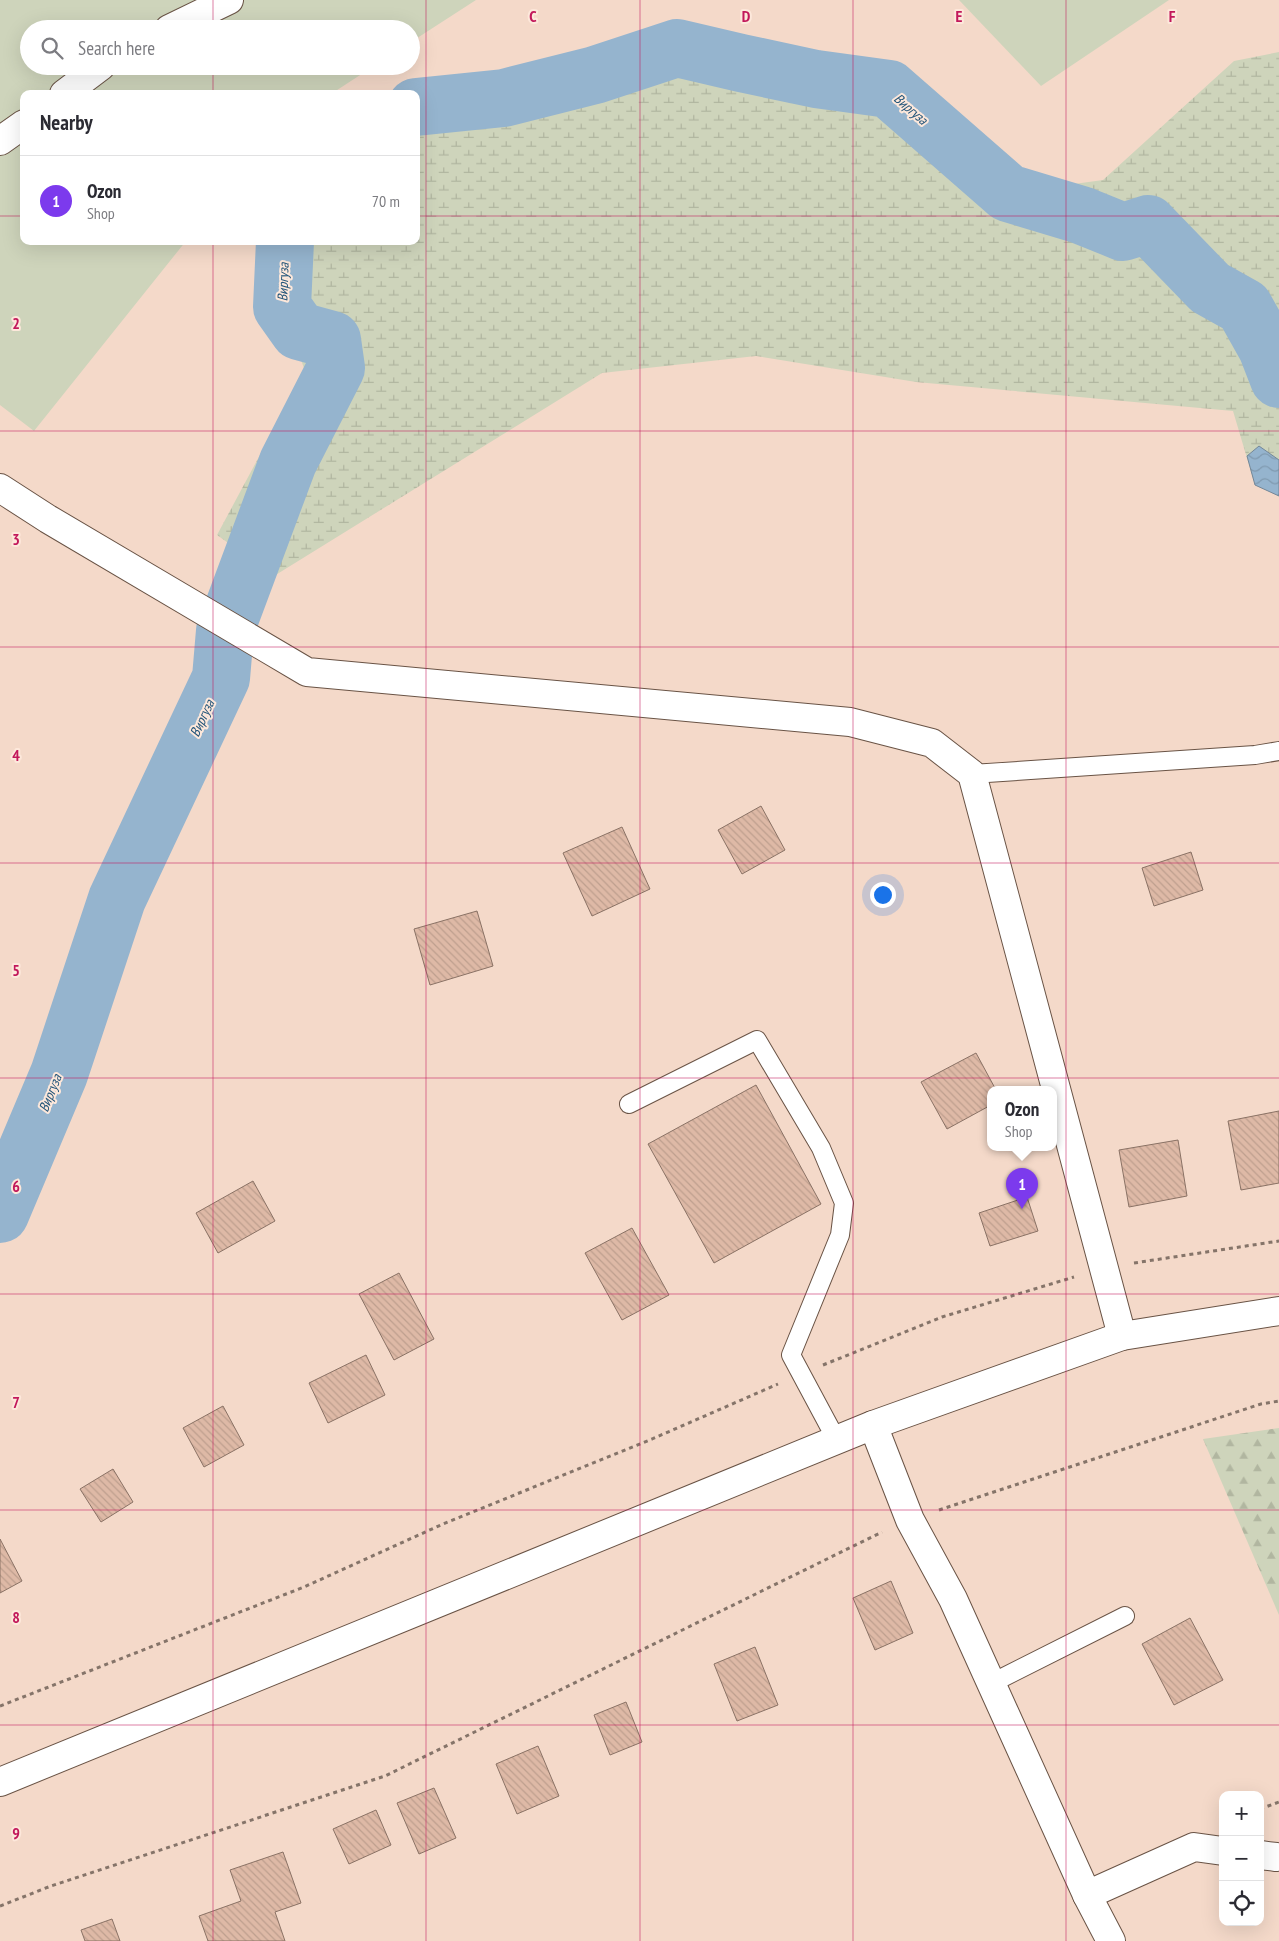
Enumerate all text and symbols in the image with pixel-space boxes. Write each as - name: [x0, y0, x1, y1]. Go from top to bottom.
- text: C: [529, 6, 537, 26]
- text: D: [742, 6, 751, 26]
- text: E: [956, 6, 963, 26]
- text: F: [1169, 6, 1176, 26]
- search box: [20, 20, 420, 75]
- icon: search: [38, 34, 66, 62]
- text: Search here: [78, 36, 155, 60]
- water label: Виргуза: [890, 89, 933, 129]
- text: Nearby: [40, 109, 93, 136]
- text: Ozon: [87, 179, 121, 203]
- text: 1: [52, 191, 60, 211]
- text: 70 m: [372, 191, 400, 211]
- text: Shop: [87, 203, 115, 223]
- water label: Виргуза: [273, 261, 293, 302]
- text: 2: [12, 313, 20, 333]
- text: 3: [12, 529, 20, 549]
- water label: Виргуза: [186, 695, 219, 739]
- text: 4: [12, 745, 20, 765]
- your location: [870, 882, 896, 908]
- text: 5: [12, 960, 20, 980]
- water label: Виргуза: [34, 1070, 66, 1114]
- popup: [987, 1086, 1057, 1151]
- text: Ozon: [1005, 1097, 1039, 1121]
- text: Shop: [1005, 1121, 1033, 1141]
- pin: 1: [1006, 1168, 1038, 1209]
- text: 6: [12, 1176, 20, 1196]
- text: 7: [12, 1392, 20, 1412]
- text: 8: [12, 1607, 20, 1627]
- map controls: [1219, 1791, 1264, 1926]
- button: +: [1219, 1791, 1264, 1836]
- text: 9: [12, 1823, 20, 1843]
- button: −: [1219, 1836, 1264, 1881]
- button: locate: [1219, 1881, 1264, 1926]

